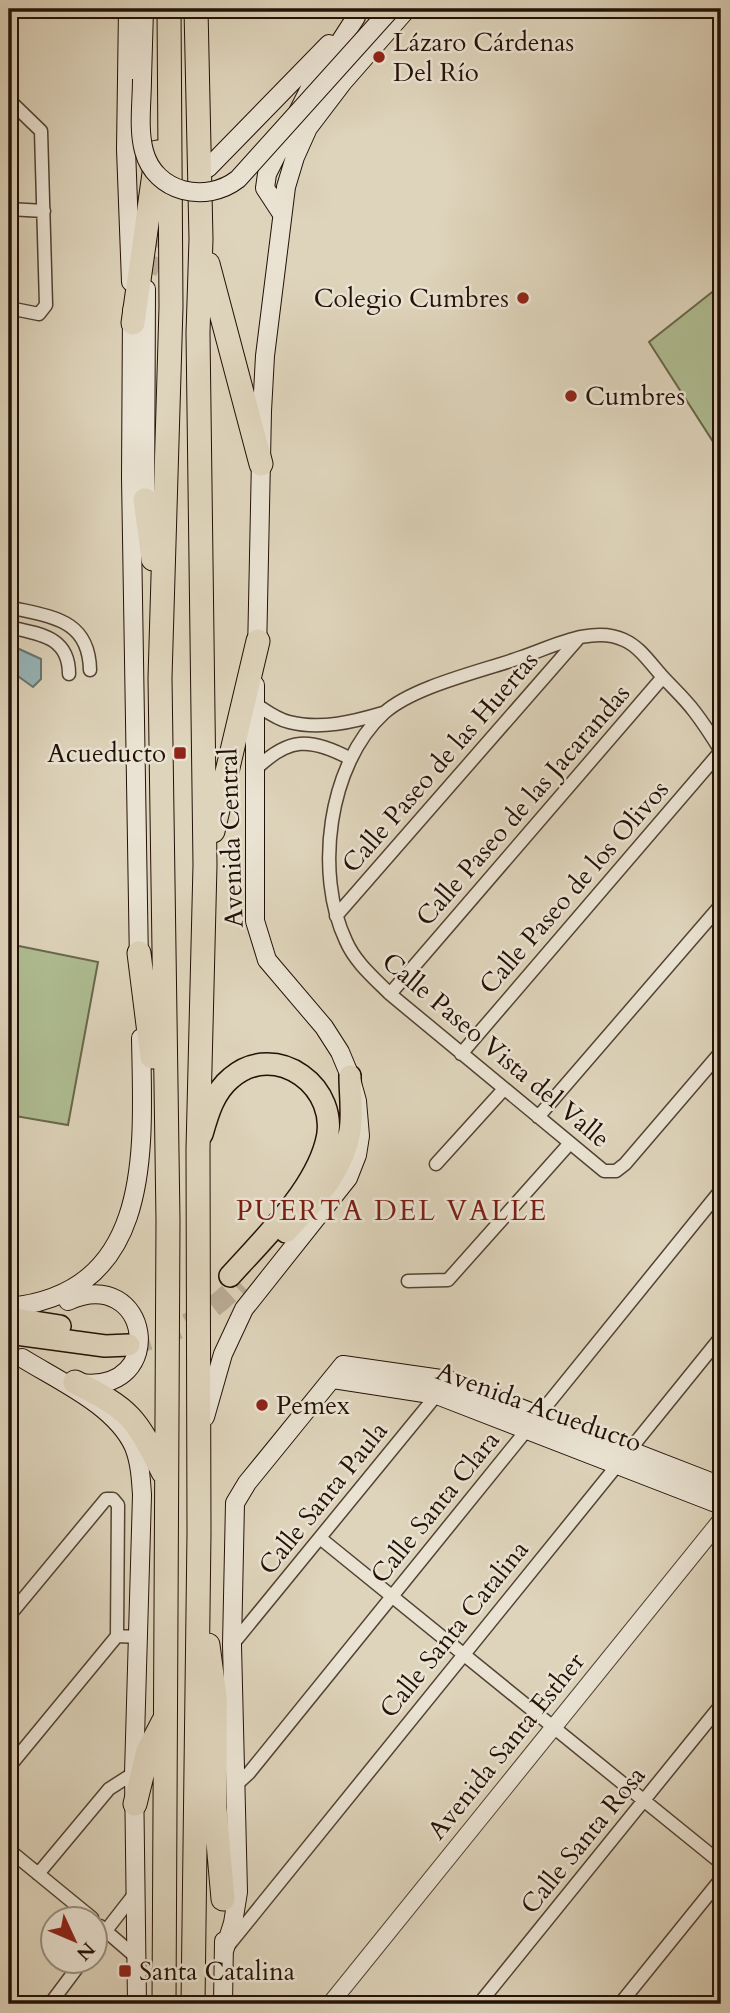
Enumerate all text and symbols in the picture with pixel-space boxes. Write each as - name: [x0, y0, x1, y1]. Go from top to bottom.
- place label: Lázaro Cárdenas Del Río: [393, 25, 574, 90]
- marker: Lázaro Cárdenas Del Río: [371, 49, 387, 65]
- place label: Colegio Cumbres: [314, 281, 509, 316]
- marker: Colegio Cumbres: [515, 290, 531, 306]
- place label: Cumbres: [585, 379, 685, 414]
- marker: Cumbres: [563, 388, 579, 404]
- street label: Calle Paseo de las Huertas: [334, 644, 546, 880]
- street label: Calle Paseo de las Jacarandas: [408, 677, 638, 933]
- place label: Acueducto: [47, 736, 166, 771]
- marker: Acueducto: [172, 745, 188, 761]
- street label: Avenida Central: [210, 747, 252, 928]
- street label: Calle Paseo de los Olivos: [471, 773, 677, 1001]
- street label: Calle Paseo Vista del Valle: [375, 944, 617, 1156]
- district label: PUERTA DEL VALLE: [236, 1192, 548, 1230]
- street label: Avenida Acueducto: [431, 1354, 647, 1460]
- place label: Pemex: [276, 1388, 350, 1423]
- marker: Pemex: [254, 1397, 270, 1413]
- street label: Calle Santa Paula: [250, 1414, 396, 1582]
- street label: Calle Santa Clara: [363, 1423, 507, 1591]
- street label: Calle Santa Catalina: [371, 1533, 537, 1725]
- street label: Avenida Santa Esther: [420, 1645, 593, 1847]
- street label: Calle Santa Rosa: [513, 1759, 653, 1921]
- north arrow: [38, 1904, 108, 1974]
- text: N: [70, 1936, 101, 1966]
- place label: Santa Catalina: [139, 1954, 295, 1989]
- marker: Santa Catalina: [117, 1963, 133, 1979]

